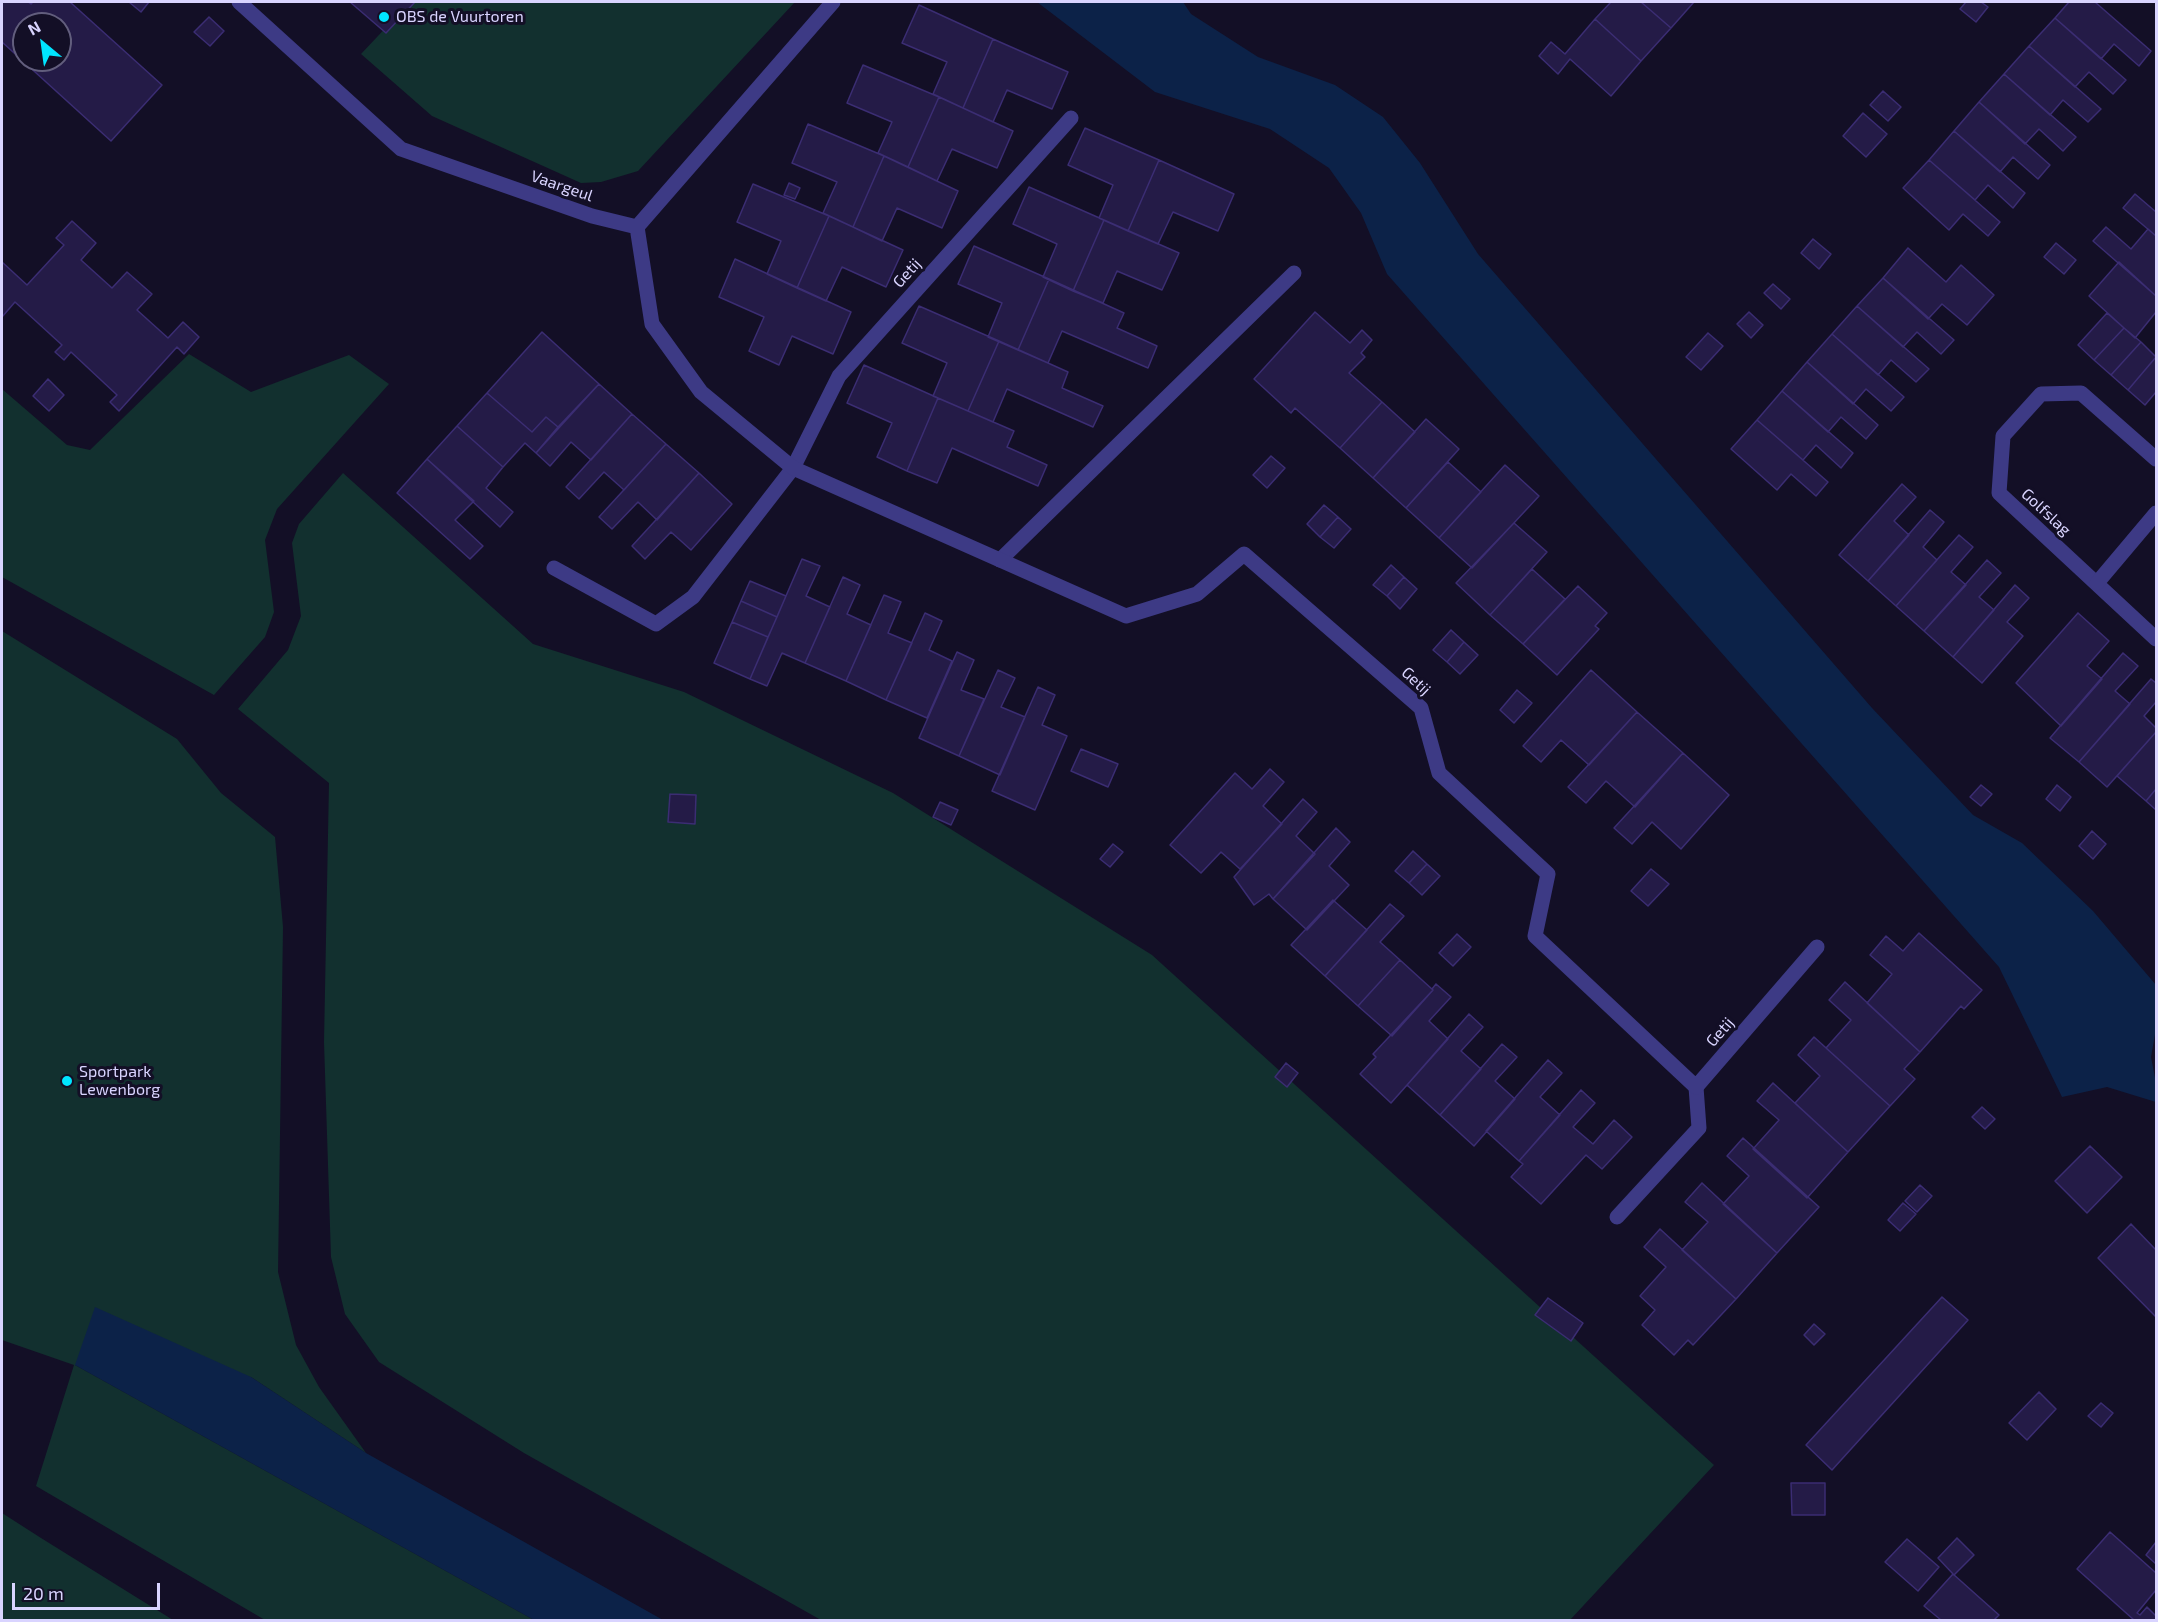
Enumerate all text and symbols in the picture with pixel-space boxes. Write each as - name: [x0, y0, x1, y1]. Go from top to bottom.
- place label: OBS de Vuurtoren: [396, 7, 524, 27]
- marker: OBS de Vuurtoren: [377, 10, 391, 24]
- north arrow: [12, 12, 72, 72]
- text: N: [24, 16, 44, 39]
- street label: Vaargeul: [528, 166, 596, 206]
- street label: Getij: [889, 254, 925, 292]
- street label: Golfslag: [2017, 484, 2075, 540]
- street label: Getij: [1397, 663, 1435, 699]
- street label: Getij: [1702, 1013, 1738, 1051]
- place label: Sportpark Lewenborg: [79, 1062, 160, 1100]
- marker: Sportpark Lewenborg: [60, 1074, 74, 1088]
- scale bar: [15, 1571, 164, 1609]
- text: 20 m: [23, 1582, 64, 1604]

